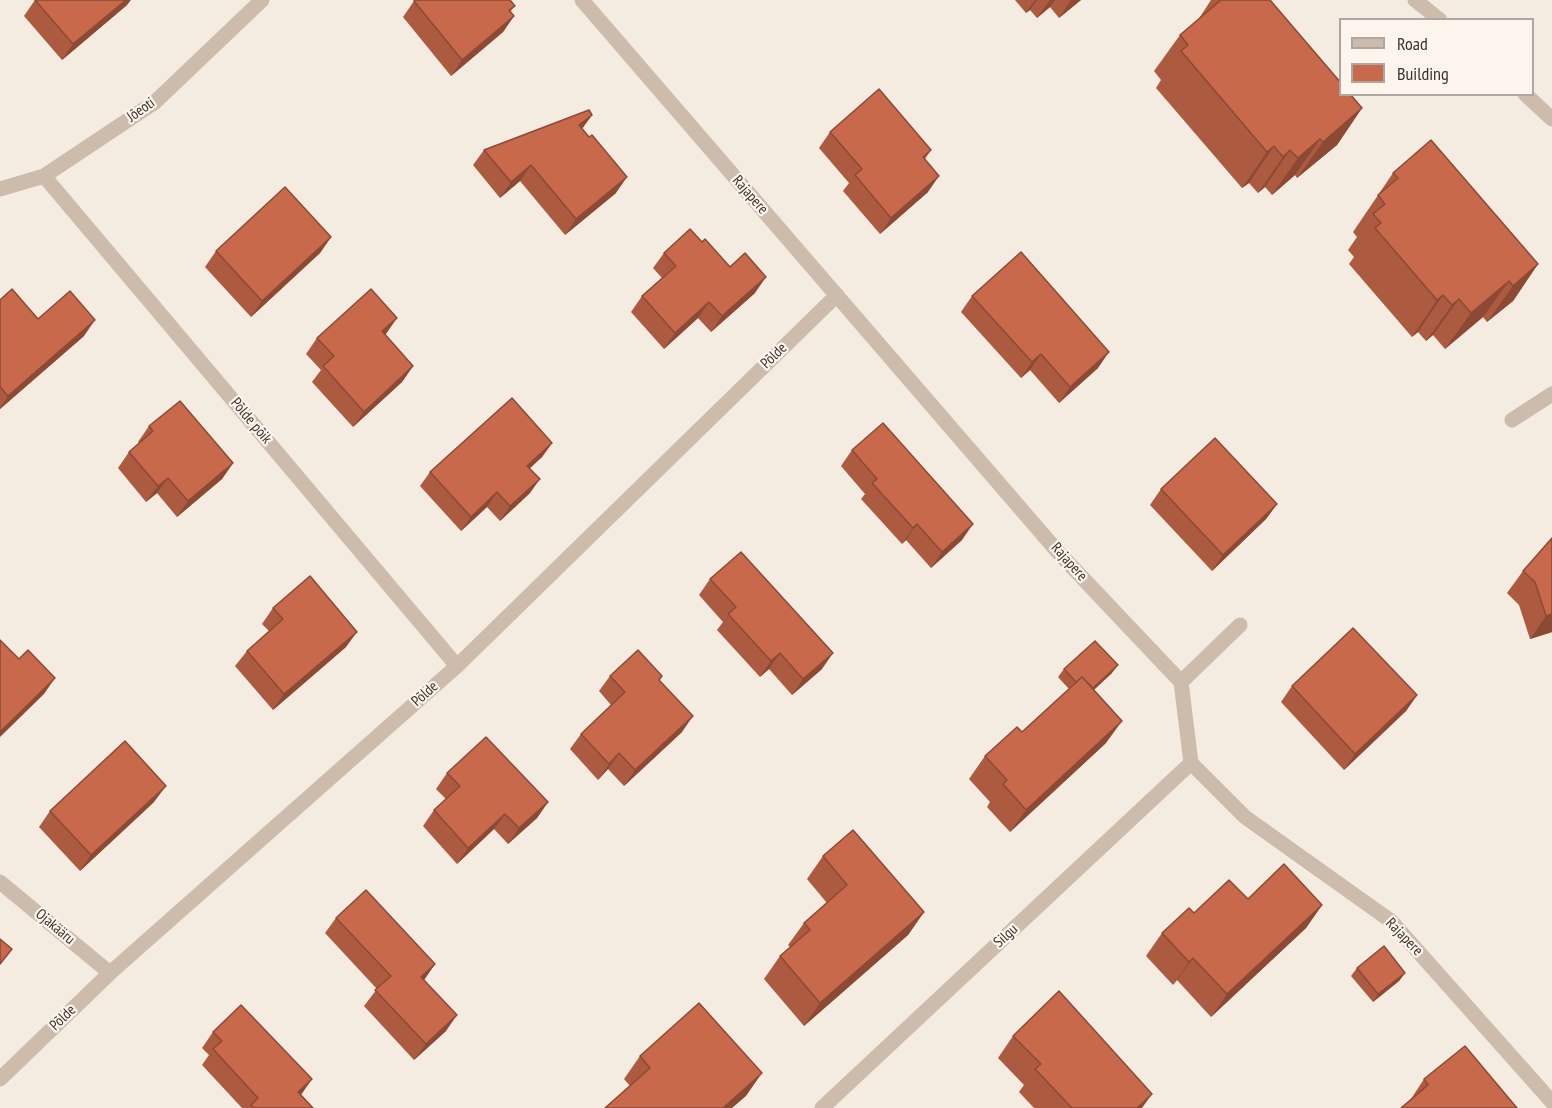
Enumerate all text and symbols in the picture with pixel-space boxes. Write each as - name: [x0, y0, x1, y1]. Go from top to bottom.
- legend: [1339, 18, 1534, 96]
- text: Road: [1397, 32, 1428, 55]
- text: Building: [1397, 62, 1449, 85]
- street label: Jõeoti: [124, 94, 158, 126]
- street label: Rajapere: [728, 172, 772, 218]
- street label: Põlde: [757, 339, 791, 373]
- street label: Põlde põik: [227, 394, 275, 448]
- street label: Rajapere: [1047, 539, 1091, 585]
- street label: Põlde: [408, 678, 442, 710]
- street label: Ojakääru: [32, 905, 78, 949]
- street label: Rajapere: [1382, 914, 1426, 960]
- street label: Silgu: [990, 920, 1022, 952]
- street label: Põlde: [46, 1001, 80, 1035]

